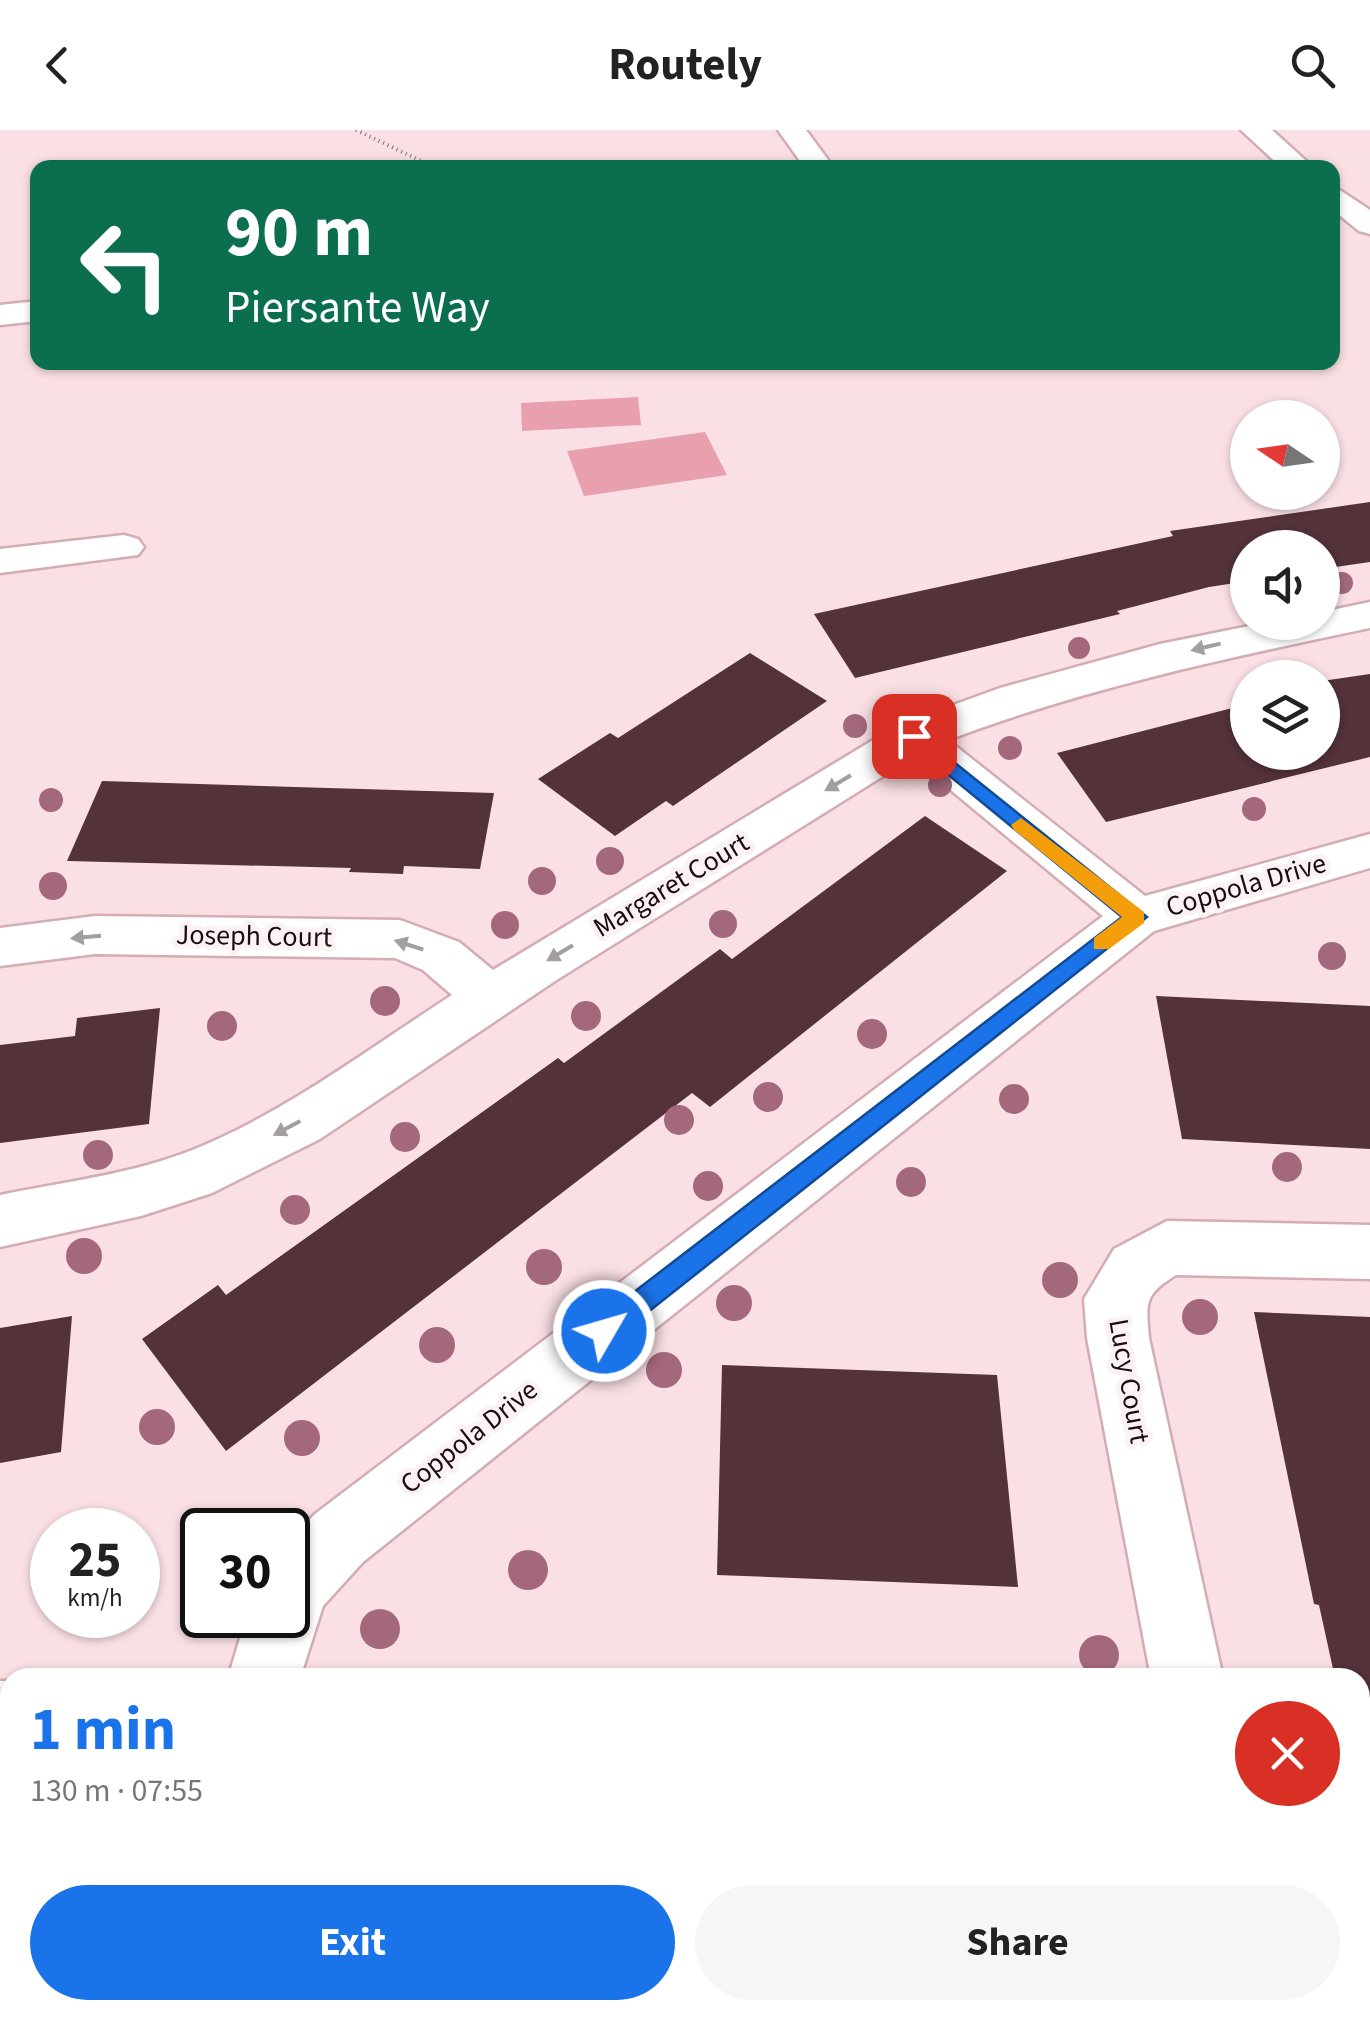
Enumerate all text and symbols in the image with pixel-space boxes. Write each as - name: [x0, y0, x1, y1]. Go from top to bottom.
- text: Routely: [608, 33, 762, 97]
- icon: back: [30, 38, 85, 93]
- icon: search: [1285, 38, 1340, 93]
- text: 90 m: [225, 183, 373, 283]
- icon: left: [60, 200, 190, 330]
- text: Piersante Way: [225, 276, 490, 340]
- north arrow: [1230, 400, 1340, 510]
- map controls: [1230, 400, 1340, 770]
- button: sound: [1230, 530, 1340, 640]
- one-way arrow: [1190, 640, 1221, 655]
- button: layers: [1230, 660, 1340, 770]
- pin: [872, 694, 957, 779]
- icon: arrive: [887, 709, 942, 764]
- one-way arrow: [824, 774, 852, 791]
- street label: Margaret Court: [586, 822, 757, 947]
- street label: Coppola Drive: [1161, 843, 1331, 927]
- street label: Joseph Court: [176, 915, 333, 957]
- one-way arrow: [69, 929, 101, 945]
- one-way arrow: [394, 936, 424, 951]
- one-way arrow: [546, 944, 574, 961]
- one-way arrow: [273, 1120, 302, 1137]
- position arrow: [552, 1279, 656, 1383]
- street label: Lucy Court: [1098, 1316, 1160, 1447]
- street label: Coppola Drive: [392, 1370, 546, 1504]
- speed limit sign: 30: [180, 1508, 310, 1638]
- text: 25: [69, 1525, 121, 1596]
- text: km/h: [67, 1580, 123, 1616]
- text: 1 min: [30, 1688, 176, 1773]
- button: close: [1235, 1701, 1340, 1806]
- text: 130 m · 07:55: [30, 1768, 203, 1814]
- button: Exit: [30, 1885, 675, 2000]
- button: Share: [695, 1885, 1340, 2000]

